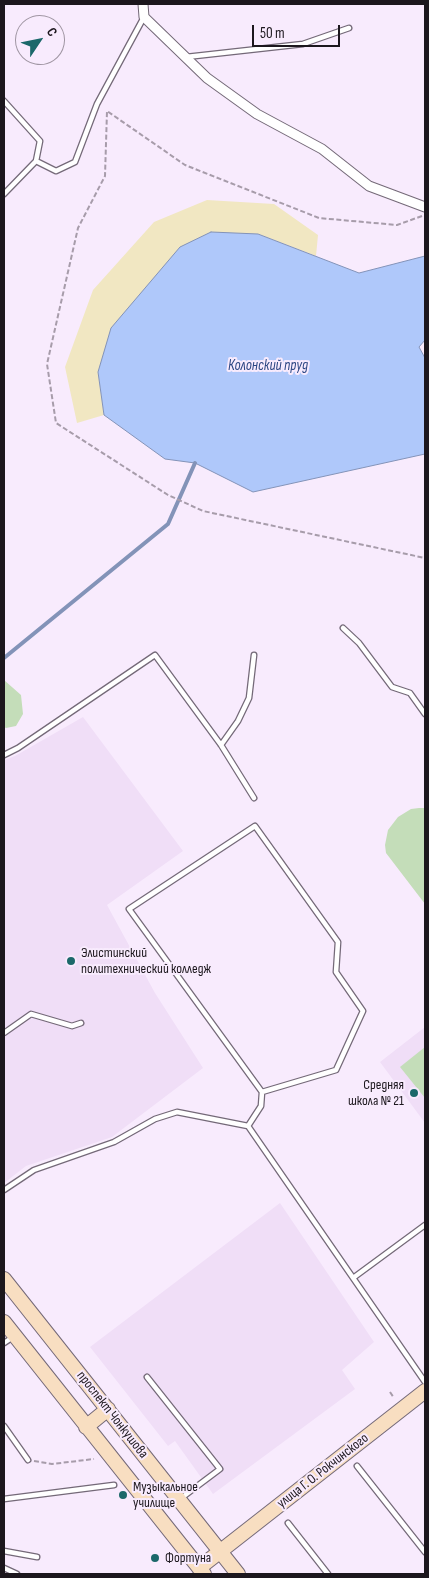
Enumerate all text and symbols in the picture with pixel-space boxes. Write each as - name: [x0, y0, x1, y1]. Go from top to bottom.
- north arrow: [15, 15, 65, 65]
- scale bar: [254, 15, 342, 47]
- text: С: [43, 24, 61, 40]
- text: 50 m: [260, 24, 285, 43]
- water label: Колонский пруд: [228, 357, 308, 375]
- place label: Элистинский политехнический колледж: [81, 945, 211, 978]
- marker: Элистинский политехнический колледж: [65, 955, 77, 967]
- place label: Средняя школа № 21: [348, 1077, 404, 1110]
- marker: Средняя школа № 21: [408, 1087, 420, 1099]
- street label: проспект Чонкушова: [73, 1368, 151, 1462]
- street label: улица Г. О. Рокчинского: [274, 1430, 372, 1512]
- place label: Музыкальное училище: [133, 1479, 198, 1511]
- marker: Музыкальное училище: [117, 1489, 129, 1501]
- place label: Фортуна: [165, 1550, 211, 1566]
- marker: Фортуна: [149, 1552, 161, 1564]

